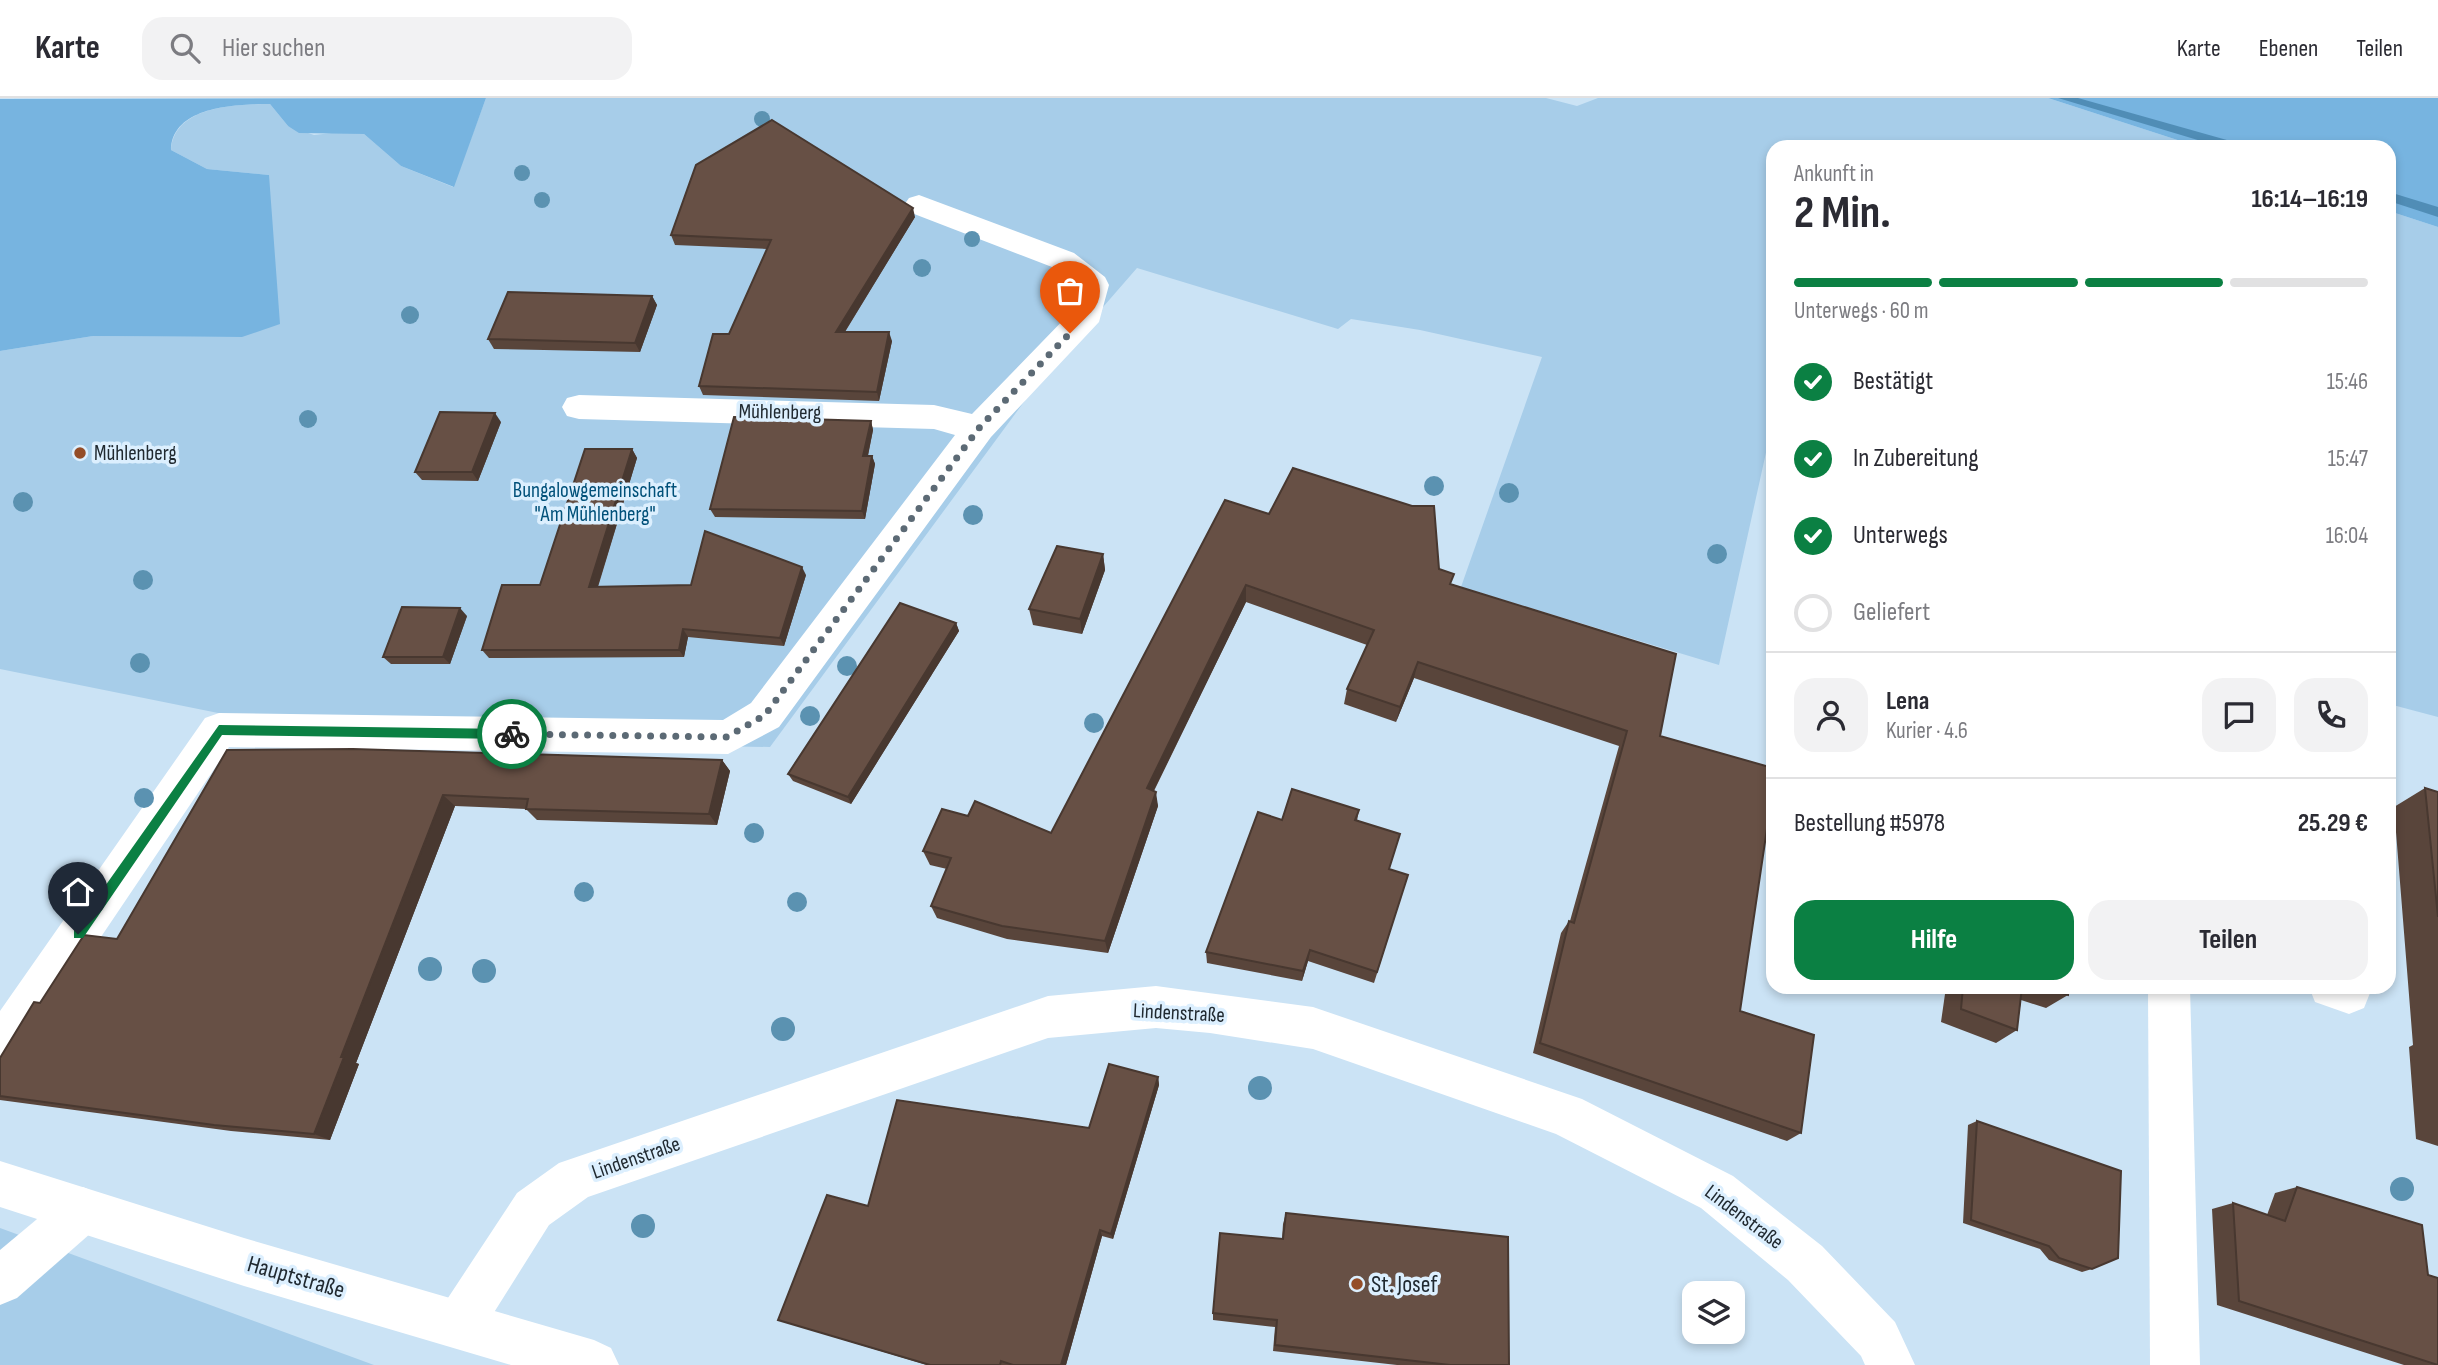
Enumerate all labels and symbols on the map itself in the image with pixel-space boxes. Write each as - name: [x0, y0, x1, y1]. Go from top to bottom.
- pin: [1040, 261, 1100, 333]
- street label: Mühlenberg: [738, 399, 822, 425]
- place label: Mühlenberg: [94, 441, 177, 466]
- marker: Mühlenberg: [72, 445, 88, 461]
- park label: Bungalowgemeinschaft "Am Mühlenberg": [513, 478, 677, 527]
- courier: [477, 699, 547, 769]
- pin: [48, 862, 108, 934]
- street label: Lindenstraße: [1132, 998, 1226, 1028]
- street label: Lindenstraße: [589, 1131, 683, 1185]
- street label: Lindenstraße: [1700, 1179, 1788, 1255]
- street label: Hauptstraße: [244, 1249, 348, 1305]
- place label: St. Josef: [1371, 1270, 1438, 1299]
- marker: St. Josef: [1349, 1276, 1365, 1292]

